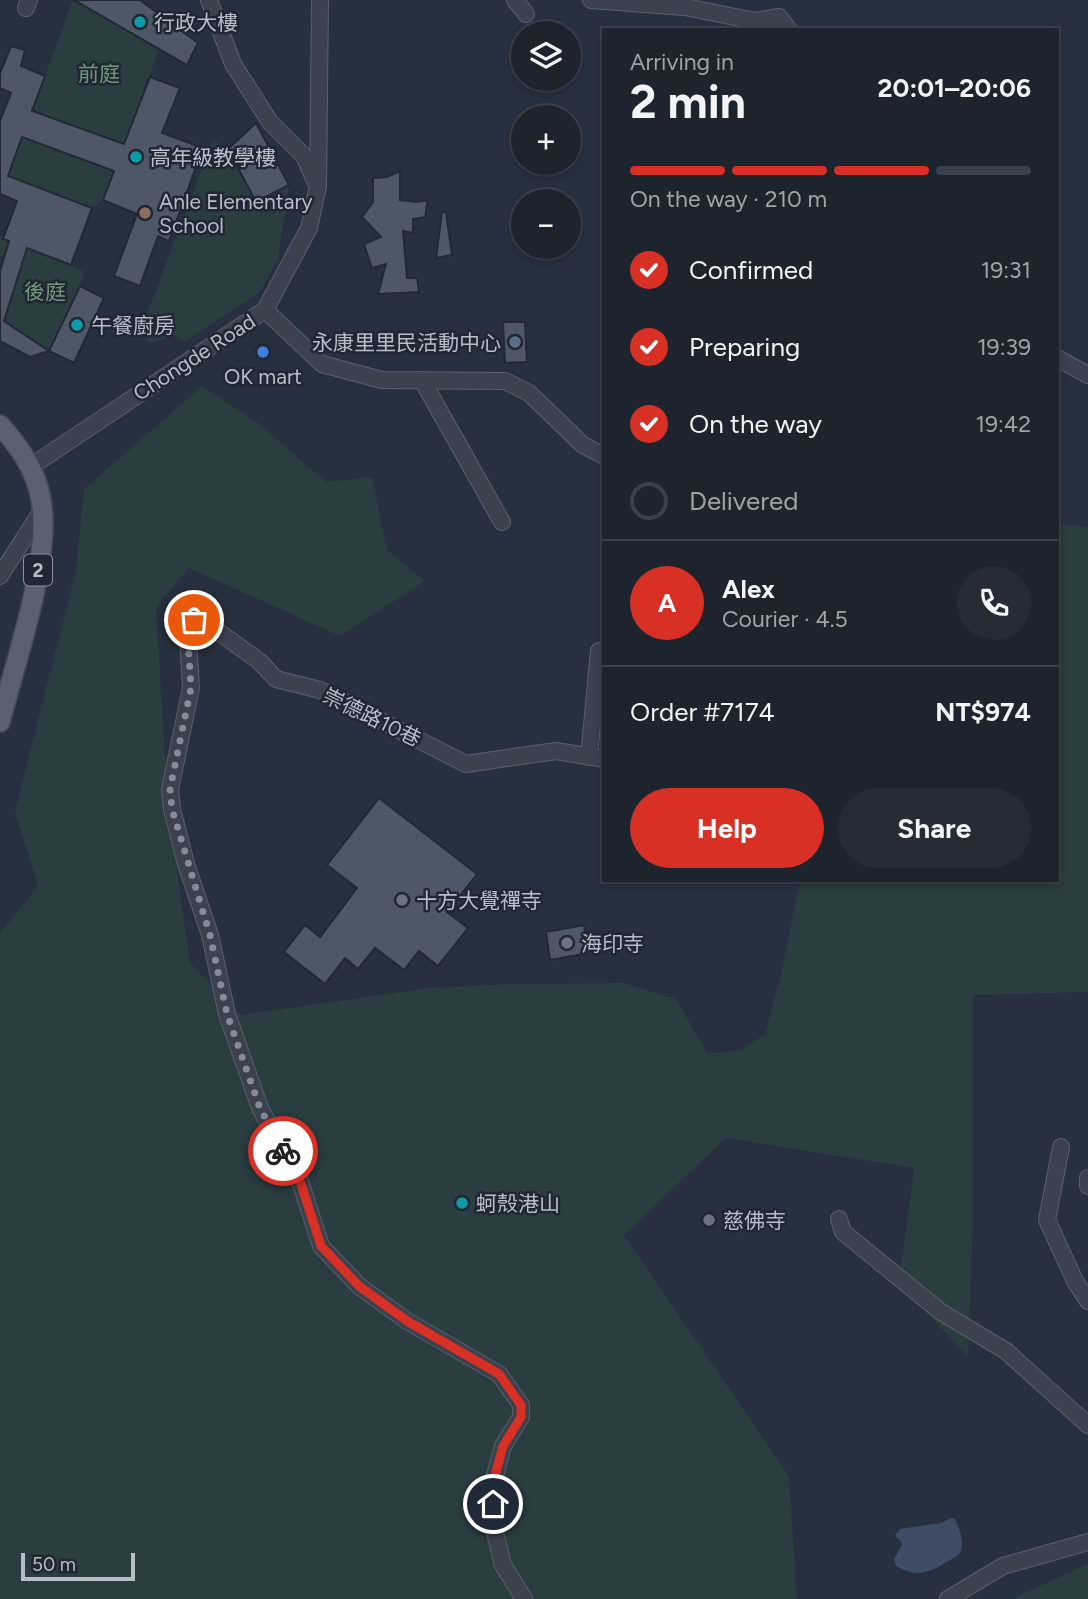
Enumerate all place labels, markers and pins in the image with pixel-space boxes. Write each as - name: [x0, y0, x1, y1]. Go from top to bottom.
- place label: 行政大樓: [154, 10, 238, 35]
- marker: 行政大樓: [132, 14, 148, 30]
- place label: 高年級教學樓: [150, 145, 276, 170]
- marker: 高年級教學樓: [128, 149, 144, 165]
- place label: Anle Elementary School: [159, 189, 313, 238]
- marker: Anle Elementary School: [137, 205, 153, 221]
- place label: 午餐廚房: [91, 313, 175, 338]
- marker: 午餐廚房: [69, 317, 85, 333]
- place label: 永康里里民活動中心: [312, 330, 501, 355]
- marker: 永康里里民活動中心: [507, 334, 523, 350]
- marker: OK mart: [255, 344, 271, 360]
- place label: OK mart: [224, 364, 302, 389]
- pin: [164, 590, 224, 650]
- place label: 十方大覺禪寺: [416, 888, 542, 913]
- marker: 十方大覺禪寺: [394, 892, 410, 908]
- place label: 海印寺: [581, 931, 644, 956]
- marker: 海印寺: [559, 935, 575, 951]
- place label: 蚵殼港山: [476, 1191, 560, 1216]
- marker: 蚵殼港山: [454, 1195, 470, 1211]
- place label: 慈佛寺: [723, 1208, 786, 1233]
- marker: 慈佛寺: [701, 1212, 717, 1228]
- pin: [463, 1474, 523, 1534]

